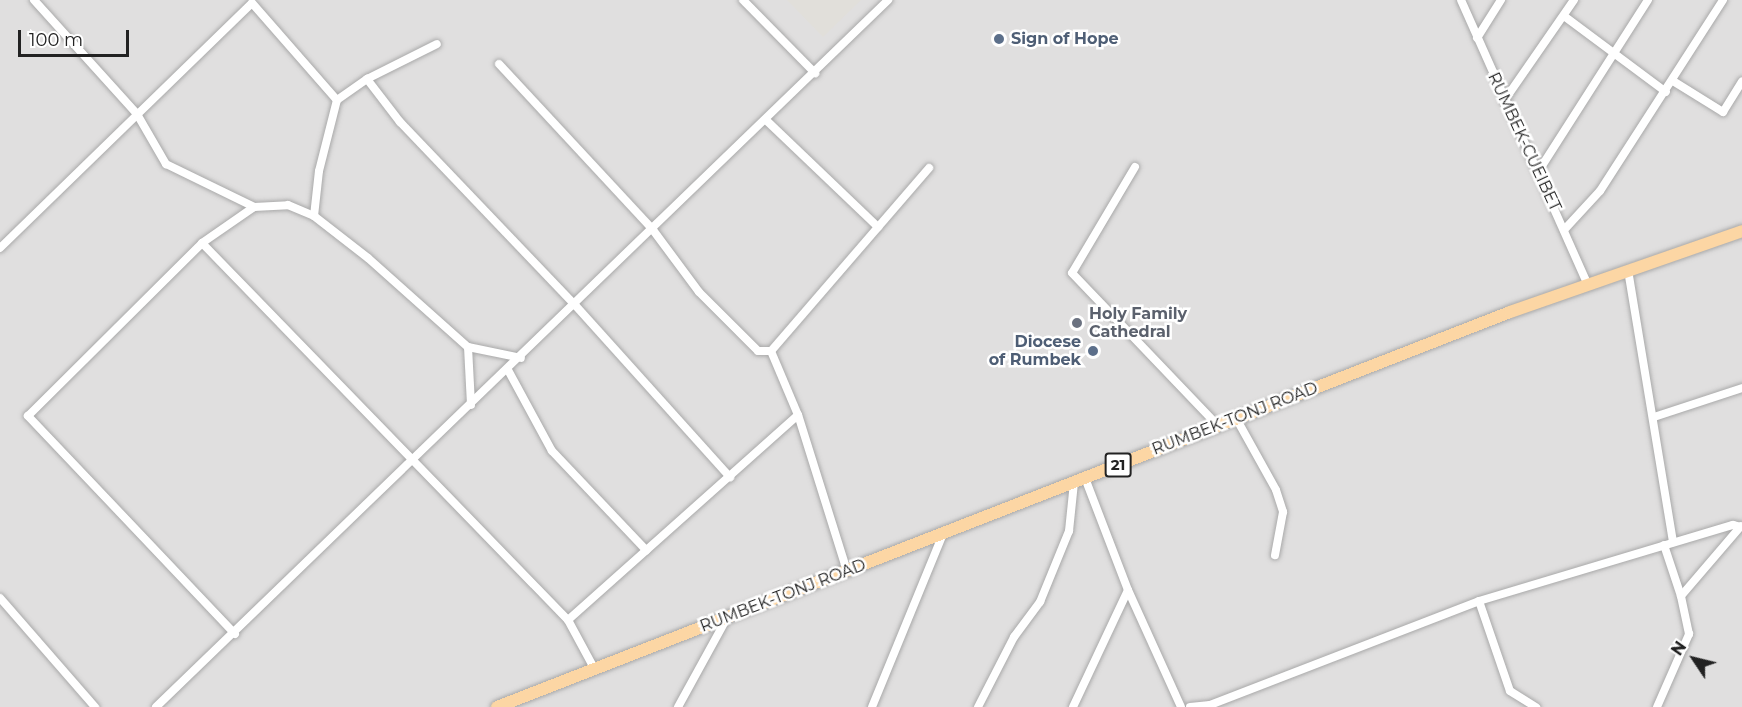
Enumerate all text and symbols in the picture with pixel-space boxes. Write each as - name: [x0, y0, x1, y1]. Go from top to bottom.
- scale bar: [21, 18, 132, 56]
- text: 100 m: [29, 29, 83, 51]
- place label: Sign of Hope: [1011, 29, 1119, 49]
- marker: Sign of Hope: [992, 32, 1006, 46]
- street label: RUMBEK-CUEIBET: [1483, 70, 1565, 214]
- place label: Holy Family Cathedral: [1089, 304, 1187, 342]
- marker: Holy Family Cathedral: [1070, 316, 1084, 330]
- place label: Diocese of Rumbek: [989, 332, 1081, 370]
- marker: Diocese of Rumbek: [1086, 344, 1100, 358]
- street label: RUMBEK-TONJ ROAD: [1149, 379, 1321, 459]
- road number: 21: [1104, 453, 1132, 477]
- street label: RUMBEK-TONJ ROAD: [697, 556, 869, 636]
- north arrow: [1664, 629, 1724, 689]
- text: N: [1667, 638, 1690, 659]

